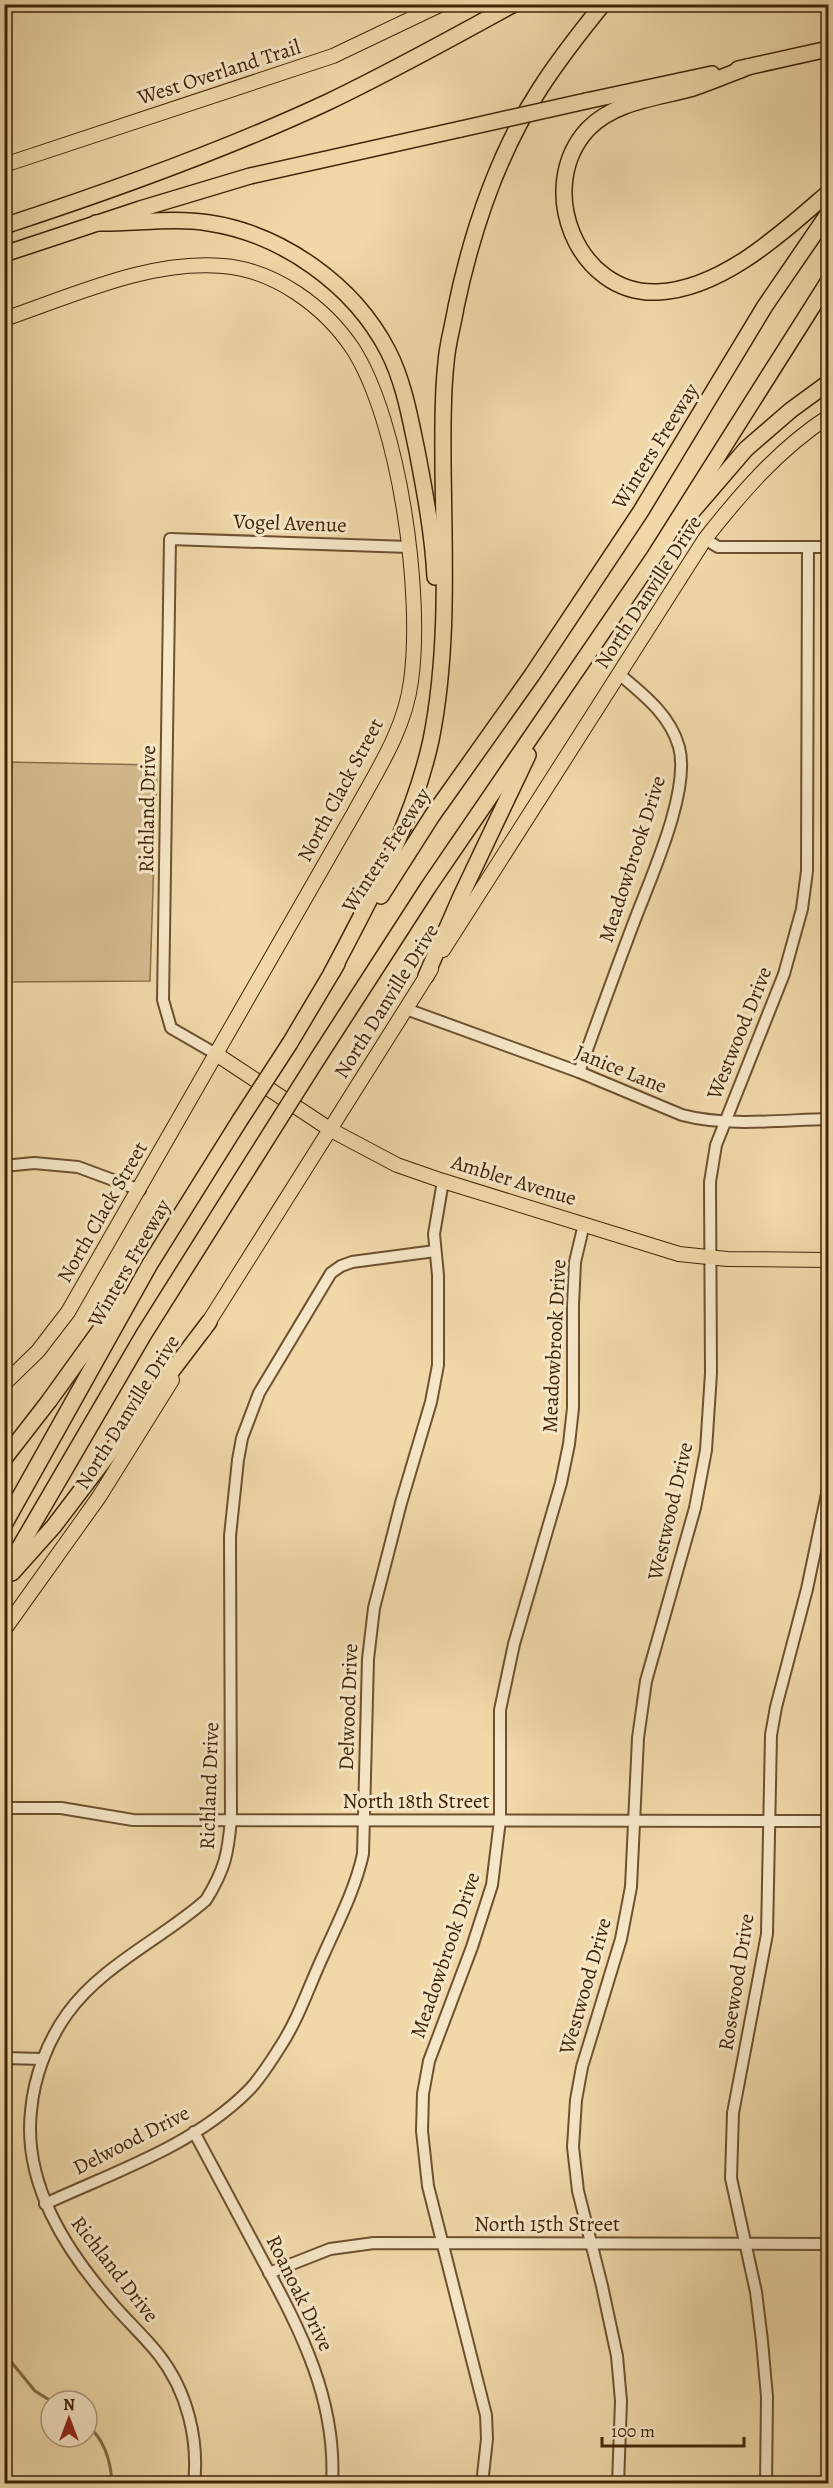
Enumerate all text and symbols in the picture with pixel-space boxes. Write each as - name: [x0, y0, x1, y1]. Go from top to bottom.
- street label: West Overland Trail: [133, 32, 304, 112]
- street label: Winters Freeway: [605, 377, 705, 515]
- street label: Vogel Avenue: [232, 507, 347, 539]
- street label: North Danville Drive: [588, 510, 708, 674]
- street label: North Clack Street: [290, 713, 390, 867]
- street label: Richland Drive: [132, 745, 162, 873]
- street label: Meadowbrook Drive: [592, 772, 672, 946]
- street label: Winters Freeway: [335, 782, 437, 919]
- street label: North Danville Drive: [327, 918, 445, 1084]
- street label: Westwood Drive: [699, 963, 778, 1104]
- street label: Janice Lane: [571, 1038, 671, 1100]
- street label: North Clack Street: [50, 1136, 154, 1288]
- street label: Ambler Avenue: [447, 1147, 580, 1212]
- street label: Winters Freeway: [81, 1193, 177, 1333]
- street label: Meadowbrook Drive: [535, 1258, 573, 1434]
- street label: North Danville Drive: [68, 1329, 186, 1495]
- street label: Westwood Drive: [640, 1439, 699, 1584]
- street label: Delwood Drive: [332, 1643, 364, 1771]
- street label: Richland Drive: [193, 1722, 225, 1850]
- street label: North 18th Street: [343, 1787, 489, 1815]
- street label: Meadowbrook Drive: [403, 1868, 487, 2042]
- street label: Rosewood Drive: [711, 1911, 761, 2053]
- street label: Westwood Drive: [552, 1914, 618, 2058]
- street label: Delwood Drive: [68, 2099, 194, 2181]
- street label: Richland Drive: [65, 2210, 165, 2328]
- street label: North 15th Street: [474, 2210, 620, 2238]
- street label: Roanoak Drive: [260, 2230, 340, 2356]
- north arrow: [39, 2389, 99, 2449]
- text: N: [63, 2394, 75, 2416]
- scale bar: [602, 2410, 744, 2448]
- text: 100 m: [611, 2419, 655, 2443]

